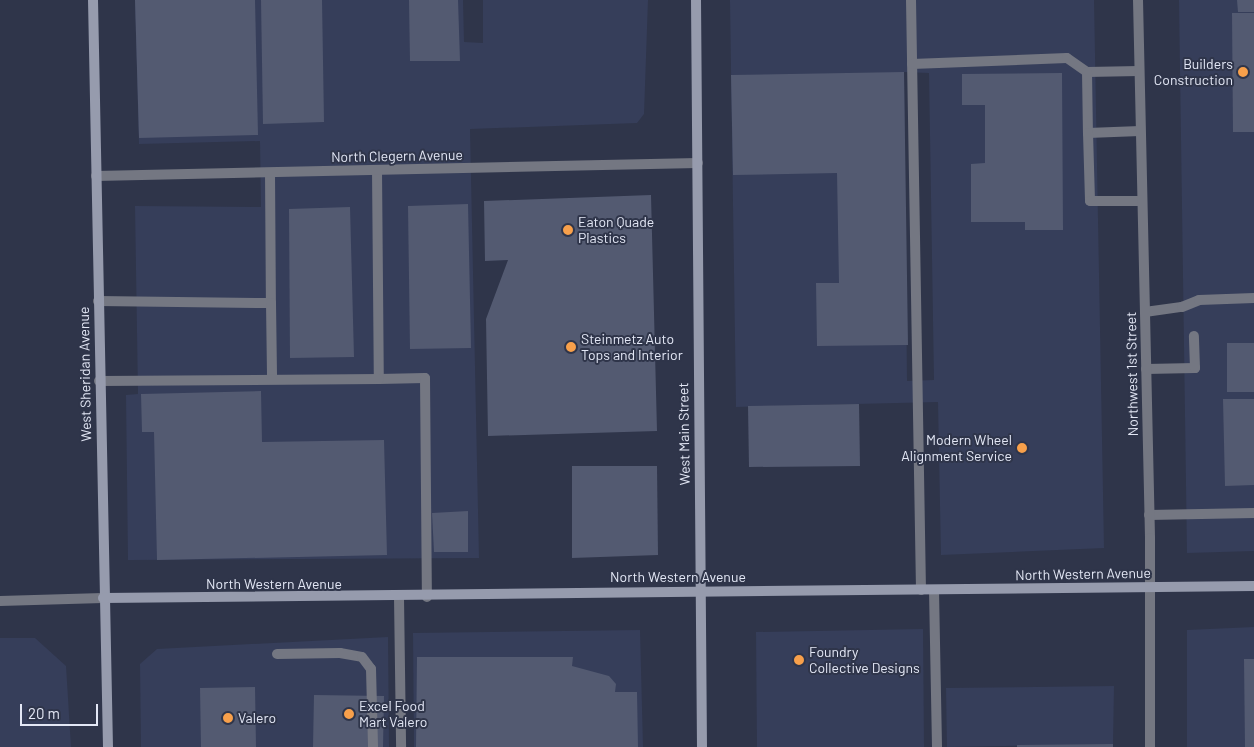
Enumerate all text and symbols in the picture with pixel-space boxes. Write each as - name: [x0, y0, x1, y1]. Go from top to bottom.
- place label: Builders Construction: [1154, 56, 1233, 88]
- marker: Builders Construction: [1237, 66, 1249, 78]
- street label: North Clegern Avenue: [331, 146, 463, 166]
- place label: Eaton Quade Plastics: [578, 214, 654, 246]
- marker: Eaton Quade Plastics: [562, 224, 574, 236]
- street label: West Sheridan Avenue: [75, 306, 95, 442]
- street label: Northwest 1st Street: [1123, 312, 1141, 436]
- place label: Steinmetz Auto Tops and Interior: [581, 331, 683, 364]
- marker: Steinmetz Auto Tops and Interior: [565, 341, 577, 353]
- street label: West Main Street: [675, 382, 693, 486]
- place label: Modern Wheel Alignment Service: [901, 432, 1012, 464]
- marker: Modern Wheel Alignment Service: [1016, 442, 1028, 454]
- street label: North Western Avenue: [1015, 564, 1151, 584]
- street label: North Western Avenue: [610, 569, 746, 585]
- street label: North Western Avenue: [206, 576, 342, 592]
- place label: Foundry Collective Designs: [809, 644, 920, 676]
- marker: Foundry Collective Designs: [793, 654, 805, 666]
- scale bar: [22, 694, 100, 726]
- place label: Excel Food Mart Valero: [359, 698, 427, 730]
- text: 20 m: [28, 704, 60, 722]
- marker: Excel Food Mart Valero: [343, 708, 355, 720]
- place label: Valero: [238, 710, 276, 726]
- marker: Valero: [222, 712, 234, 724]

